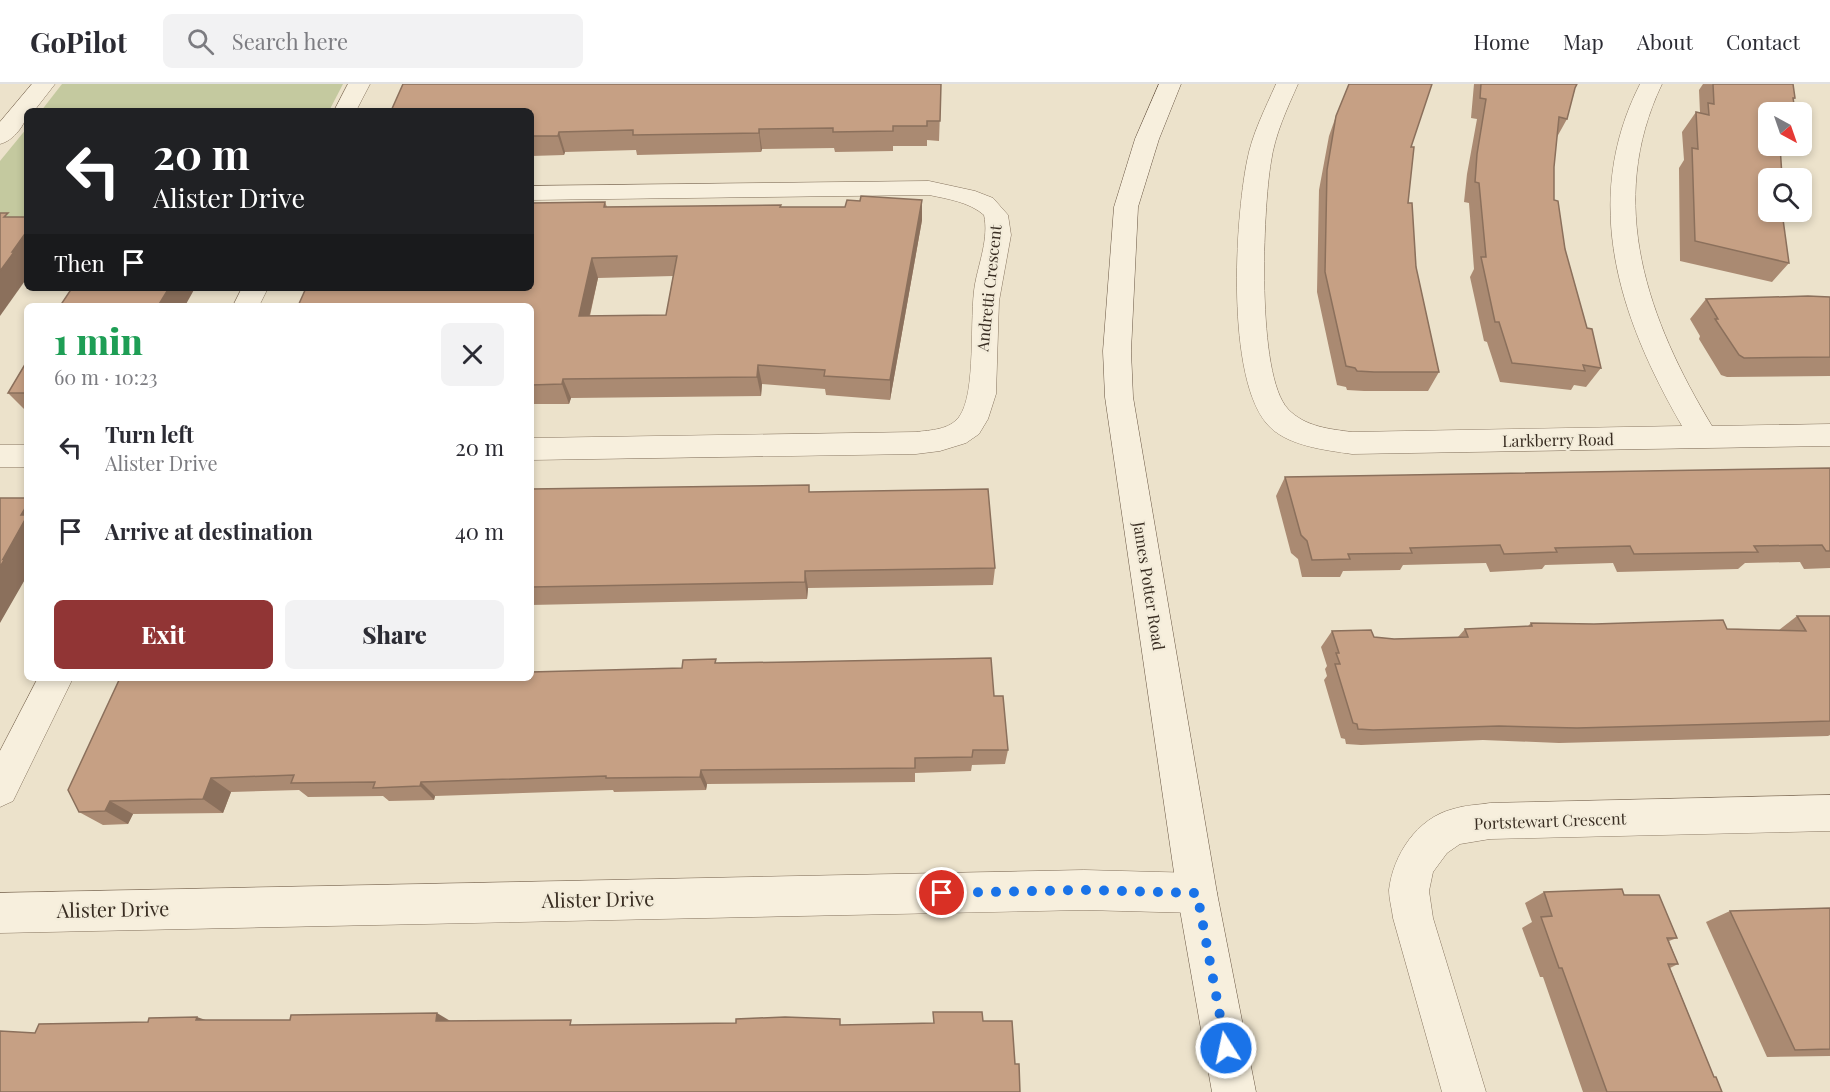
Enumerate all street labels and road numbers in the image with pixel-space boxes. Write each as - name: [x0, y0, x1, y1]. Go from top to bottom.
- street label: Andretti Crescent: [971, 223, 1006, 353]
- street label: Larkberry Road: [1502, 428, 1614, 451]
- street label: James Potter Road: [1129, 519, 1170, 652]
- street label: Portstewart Crescent: [1473, 807, 1627, 834]
- street label: Alister Drive: [540, 884, 655, 913]
- street label: Alister Drive: [55, 894, 170, 923]

